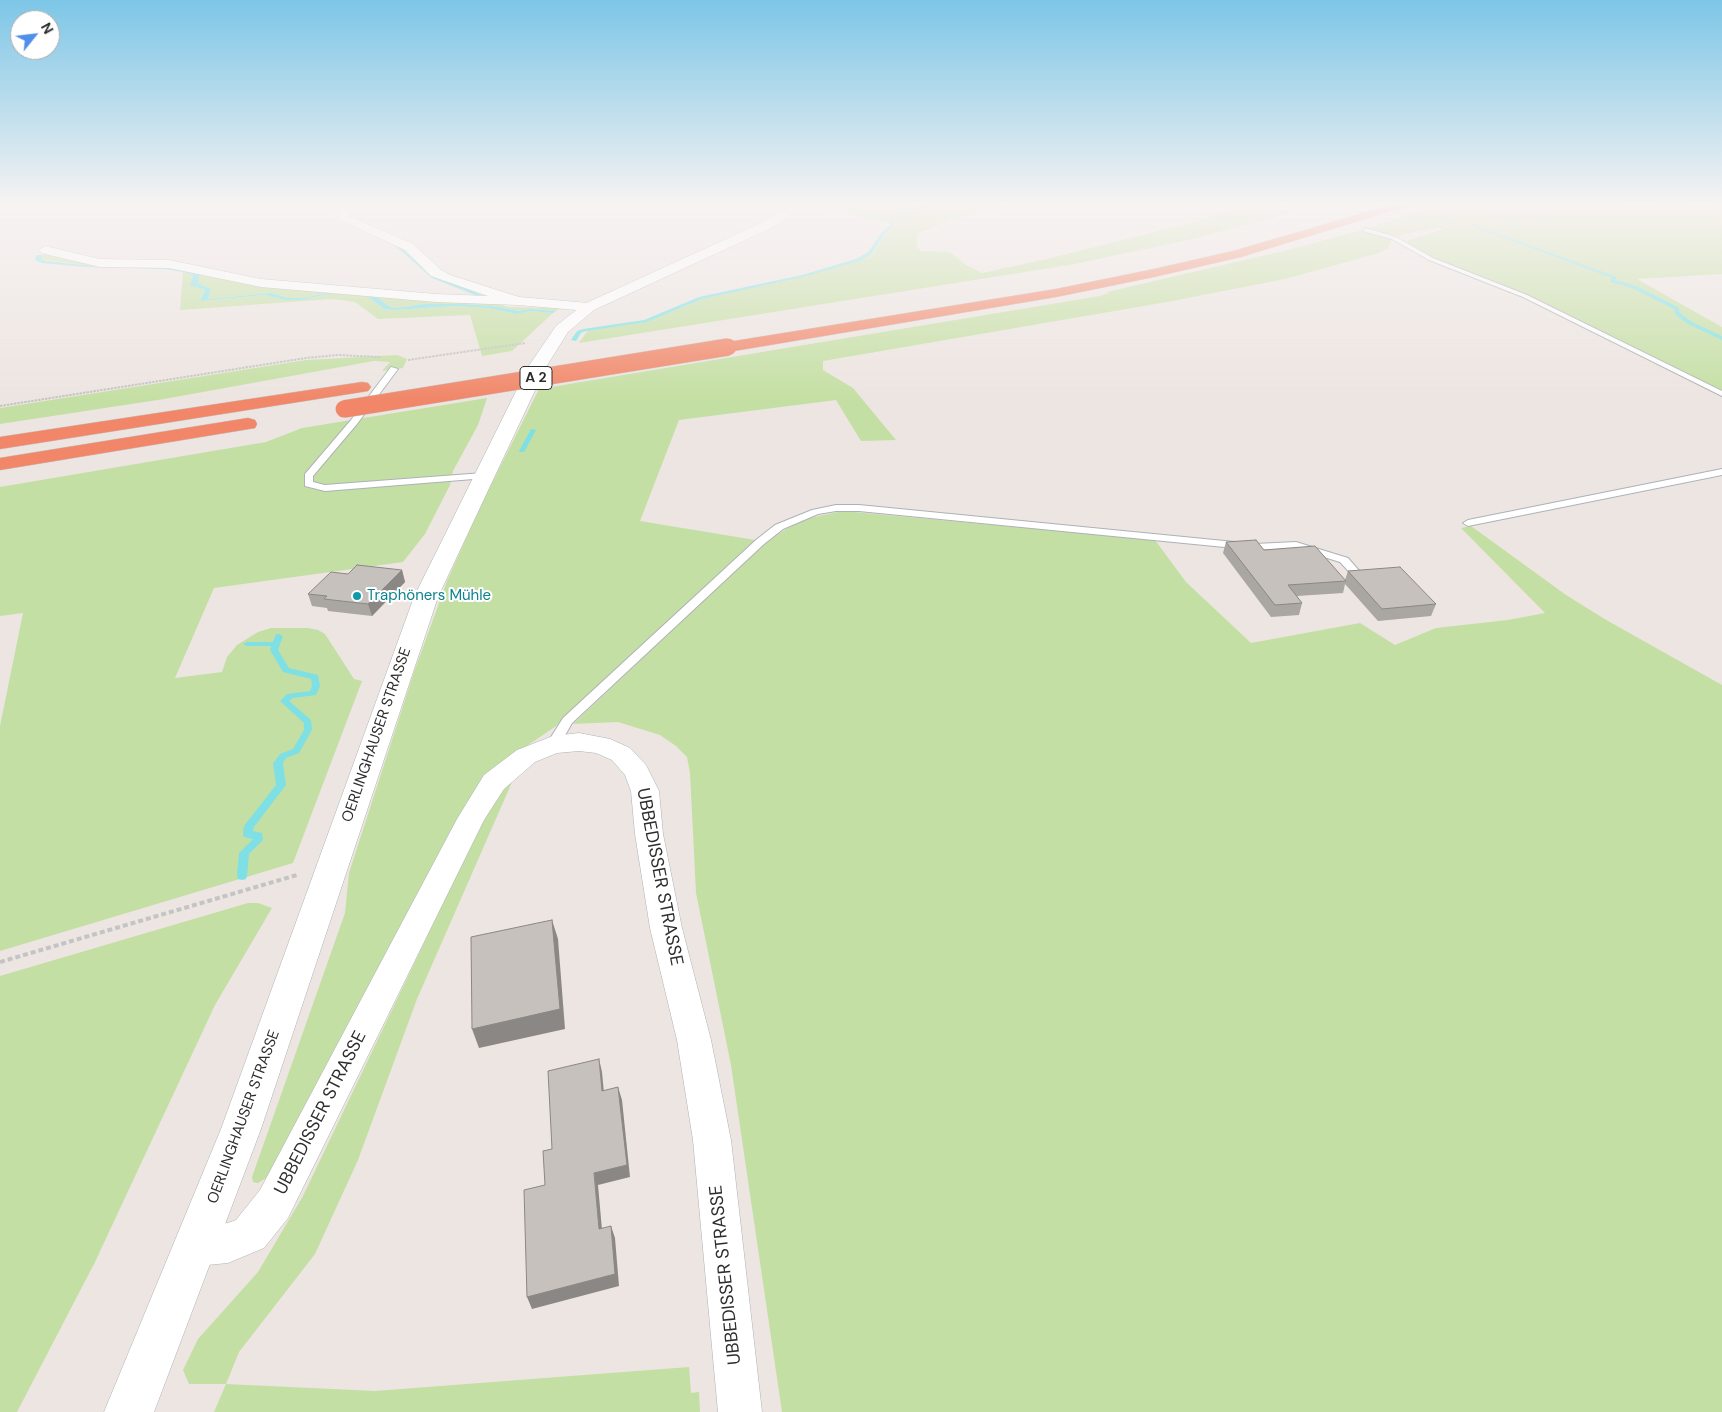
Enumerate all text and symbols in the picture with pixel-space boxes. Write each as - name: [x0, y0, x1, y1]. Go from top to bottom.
- north arrow: [10, 10, 60, 60]
- text: N: [37, 19, 58, 37]
- road number: A 2: [520, 366, 552, 389]
- place label: Traphöners Mühle: [367, 587, 491, 605]
- marker: Traphöners Mühle: [351, 590, 363, 602]
- street label: OERLINGHAUSER STRASSE: [339, 645, 415, 825]
- street label: UBBEDISSER STRASSE: [631, 786, 687, 968]
- street label: OERLINGHAUSER STRASSE: [204, 1028, 284, 1206]
- street label: UBBEDISSER STRASSE: [270, 1028, 372, 1198]
- street label: UBBEDISSER STRASSE: [706, 1184, 746, 1366]

